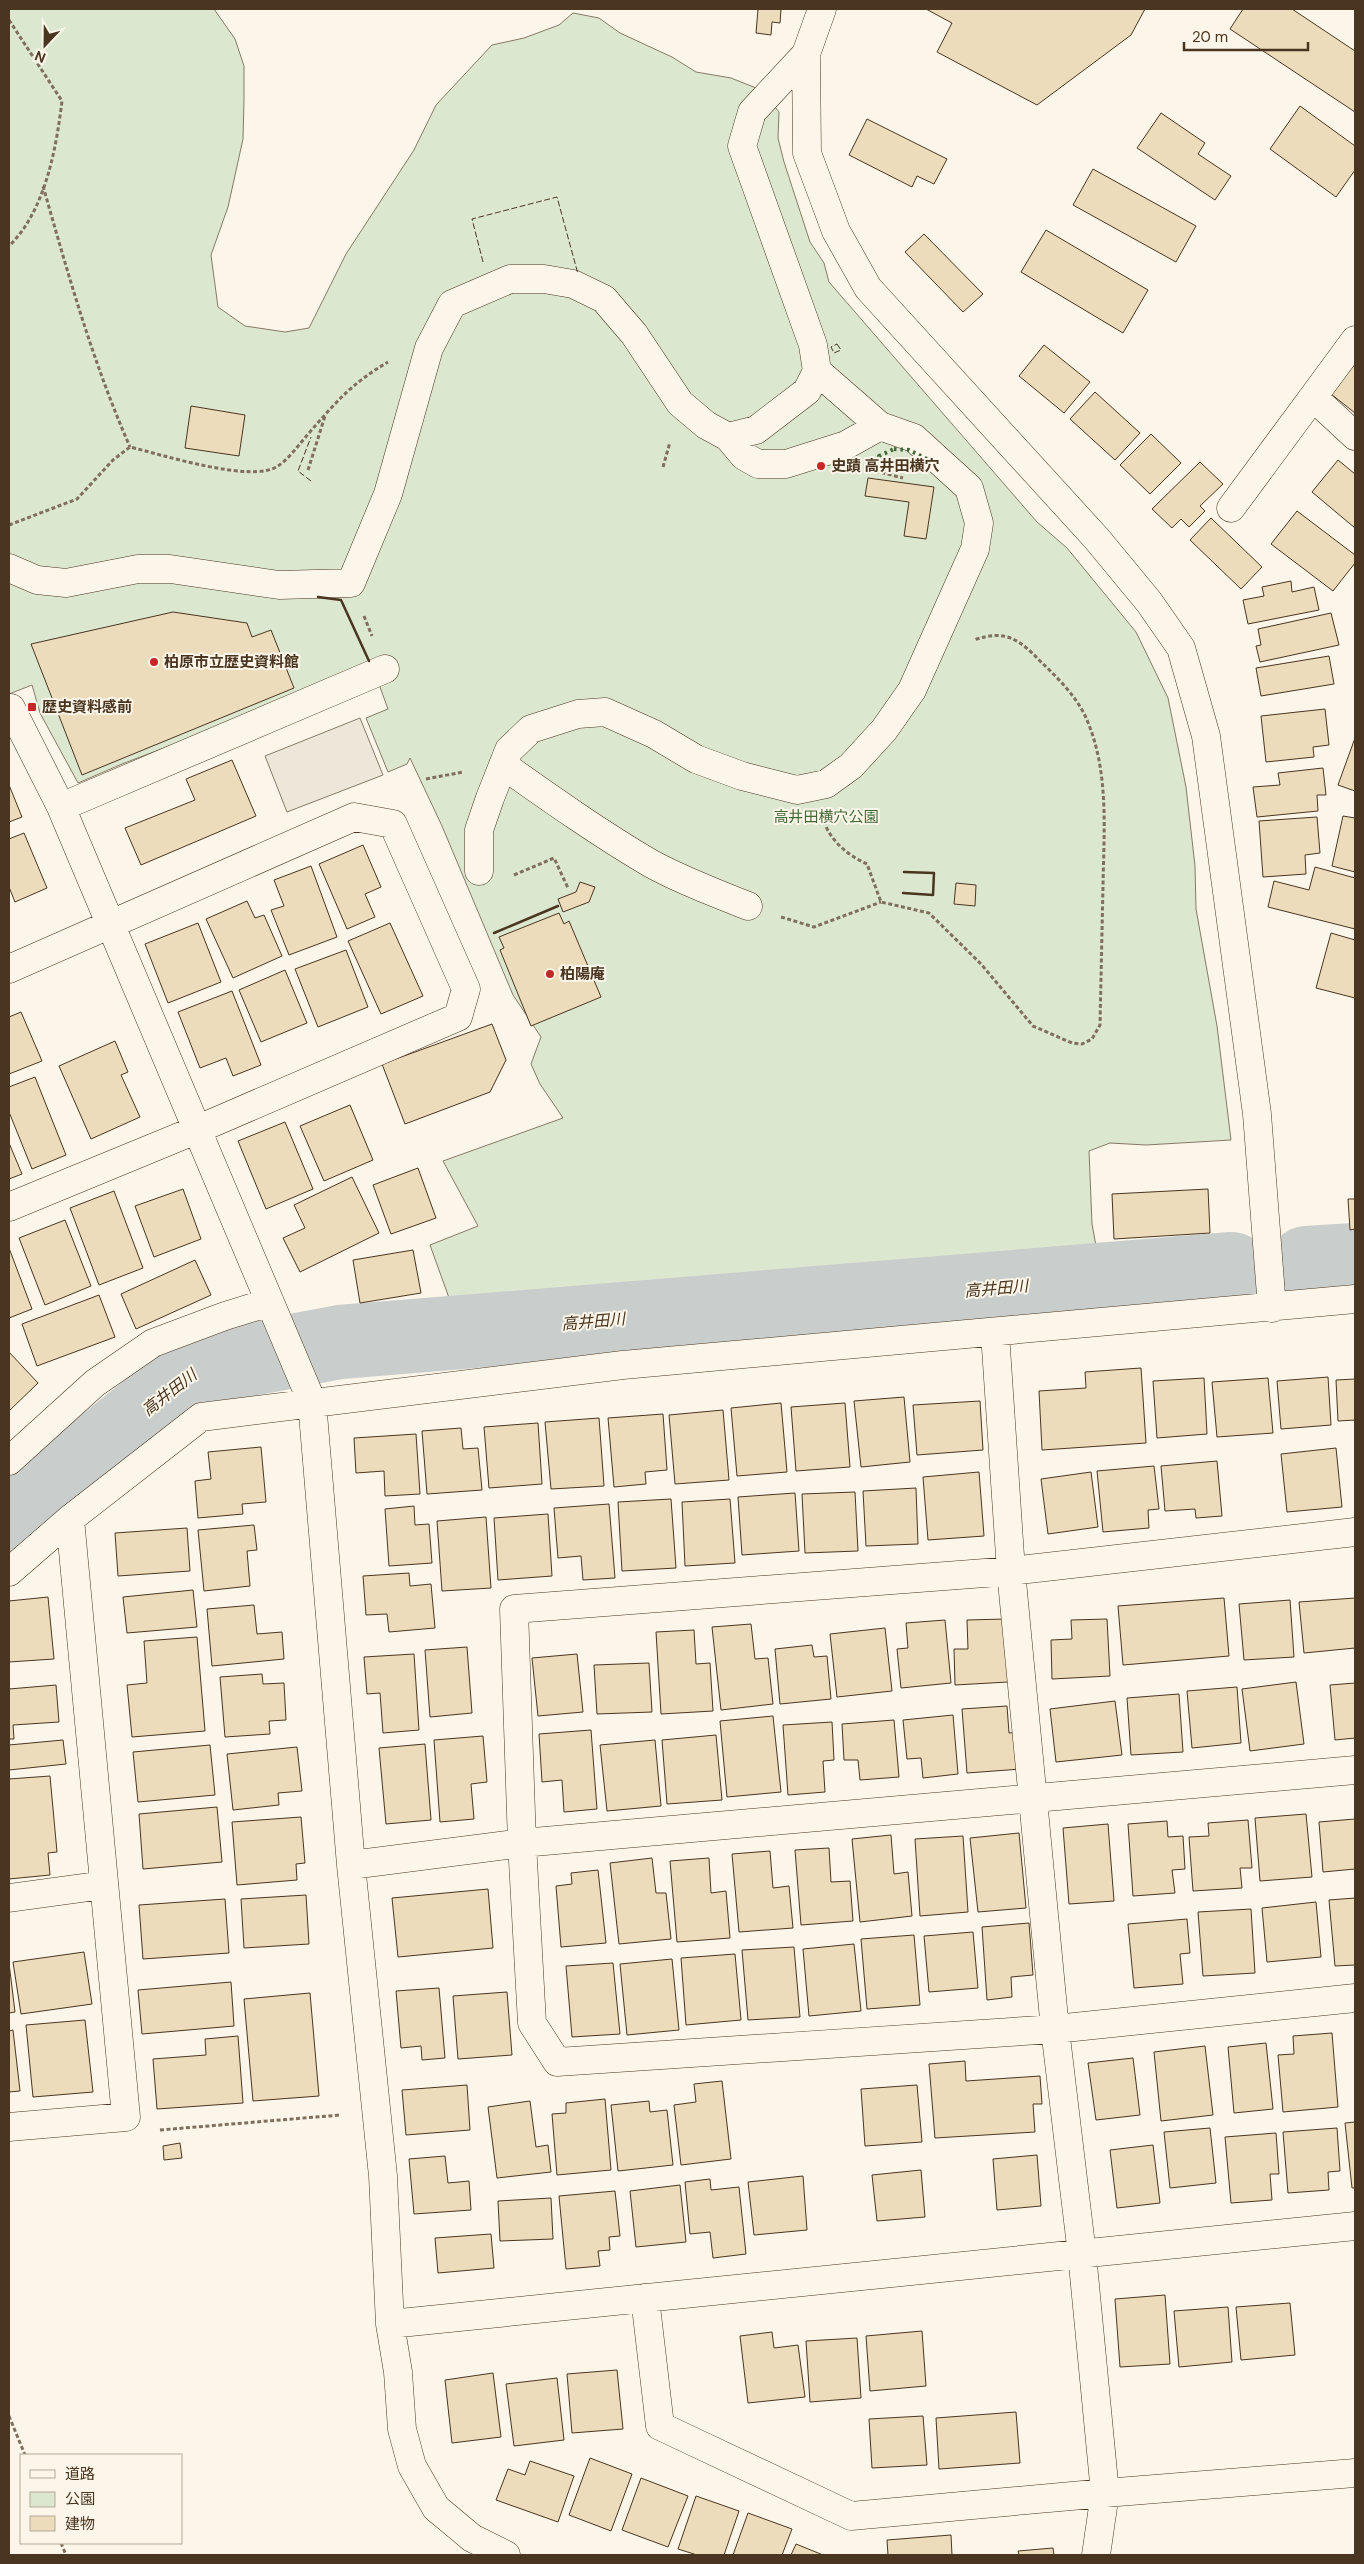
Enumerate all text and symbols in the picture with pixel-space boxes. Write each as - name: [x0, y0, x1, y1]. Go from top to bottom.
- north arrow: [20, 20, 70, 70]
- scale bar: [1184, 20, 1308, 52]
- text: 20 m: [1192, 27, 1228, 47]
- text: N: [32, 47, 48, 67]
- place label: 史蹟 高井田横穴: [831, 456, 940, 476]
- marker: 史蹟 高井田横穴: [815, 460, 827, 472]
- place label: 柏原市立歴史資料館: [164, 652, 299, 672]
- marker: 柏原市立歴史資料館: [148, 656, 160, 668]
- place label: 歴史資料感前: [42, 697, 132, 717]
- marker: 歴史資料感前: [26, 701, 38, 713]
- park label: 高井田横穴公園: [773, 807, 879, 827]
- place label: 柏陽庵: [560, 964, 605, 984]
- marker: 柏陽庵: [544, 968, 556, 980]
- water label: 高井田川: [963, 1275, 1031, 1302]
- water label: 高井田川: [560, 1308, 628, 1335]
- water label: 高井田川: [138, 1363, 203, 1420]
- legend: [20, 2454, 182, 2544]
- text: 道路: [65, 2464, 95, 2484]
- text: 公園: [65, 2489, 95, 2509]
- text: 建物: [65, 2514, 95, 2534]

